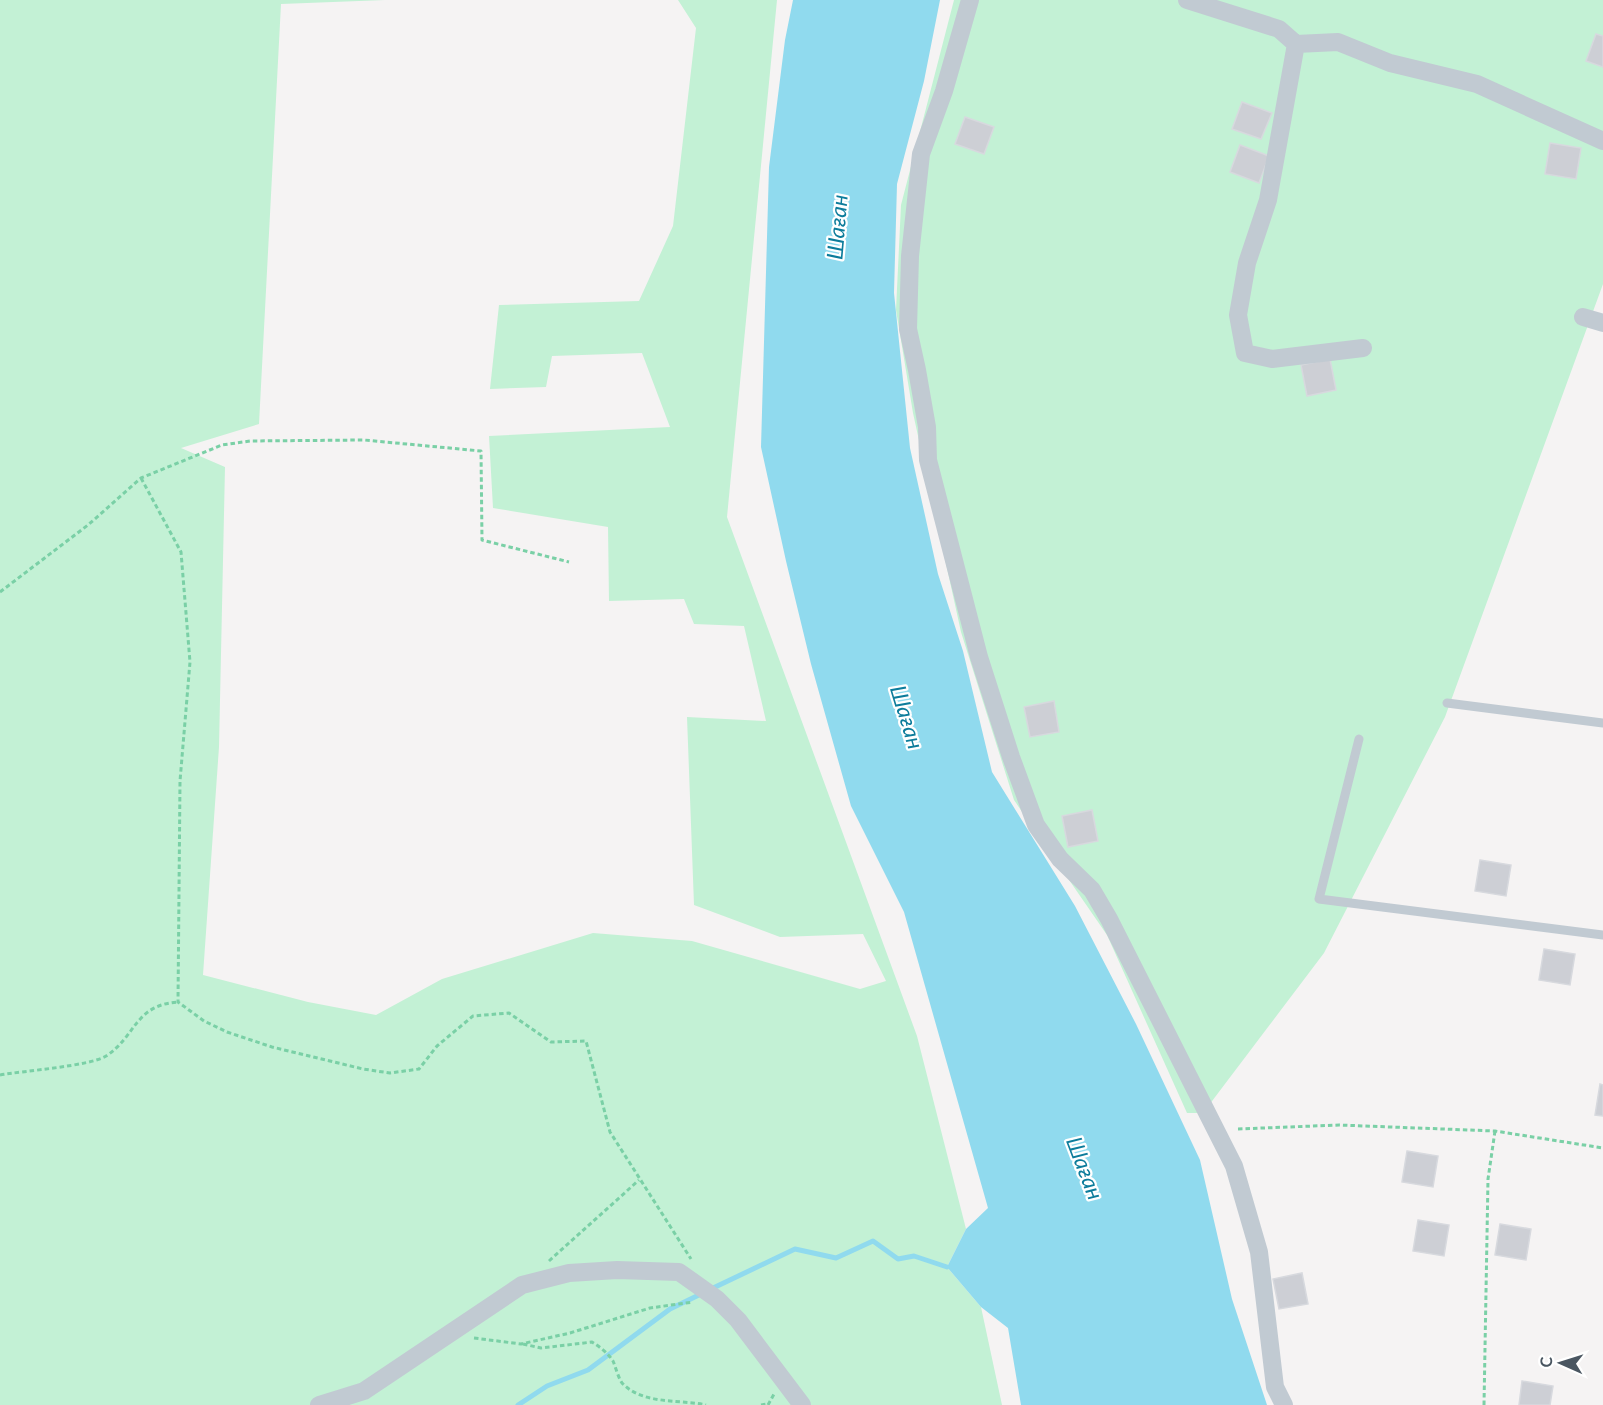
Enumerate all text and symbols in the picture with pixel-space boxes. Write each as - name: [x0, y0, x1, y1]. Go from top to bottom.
- water label: Шаған: [820, 193, 853, 261]
- water label: Шаған: [885, 682, 930, 752]
- water label: Шаған: [1061, 1133, 1110, 1203]
- north arrow: [1531, 1333, 1591, 1393]
- text: С: [1536, 1356, 1555, 1368]

